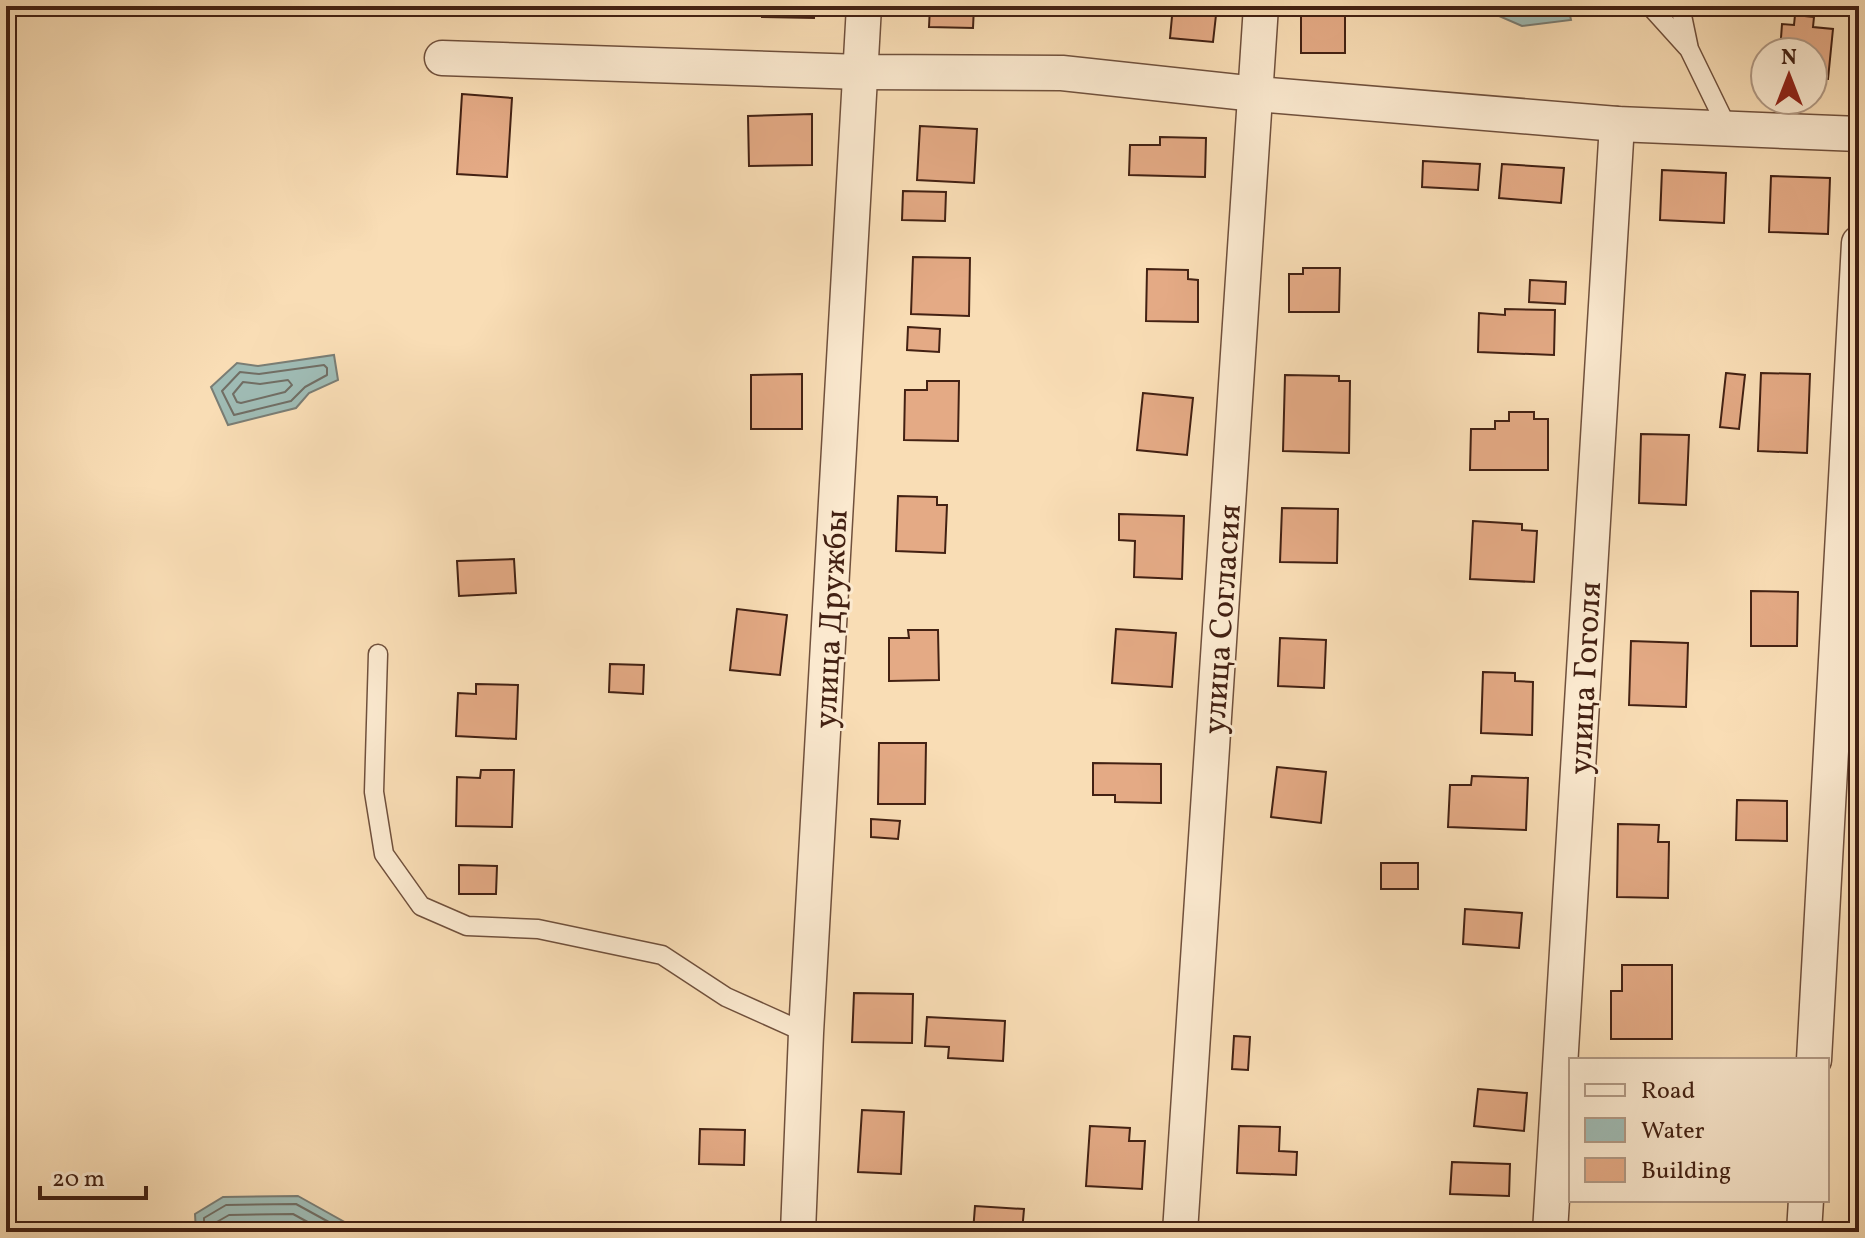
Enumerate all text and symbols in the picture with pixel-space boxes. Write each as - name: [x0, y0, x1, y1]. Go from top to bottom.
- north arrow: [1749, 36, 1829, 116]
- text: N: [1781, 43, 1797, 74]
- street label: улица Согласия: [1194, 503, 1254, 736]
- street label: улица Дружбы: [805, 509, 861, 730]
- street label: улица Гоголя: [1560, 581, 1614, 776]
- legend: [1569, 1058, 1829, 1202]
- text: Road: [1641, 1075, 1695, 1109]
- text: Water: [1641, 1115, 1705, 1149]
- scale bar: [40, 1150, 146, 1200]
- text: Building: [1641, 1155, 1731, 1189]
- text: 20 m: [52, 1163, 105, 1197]

